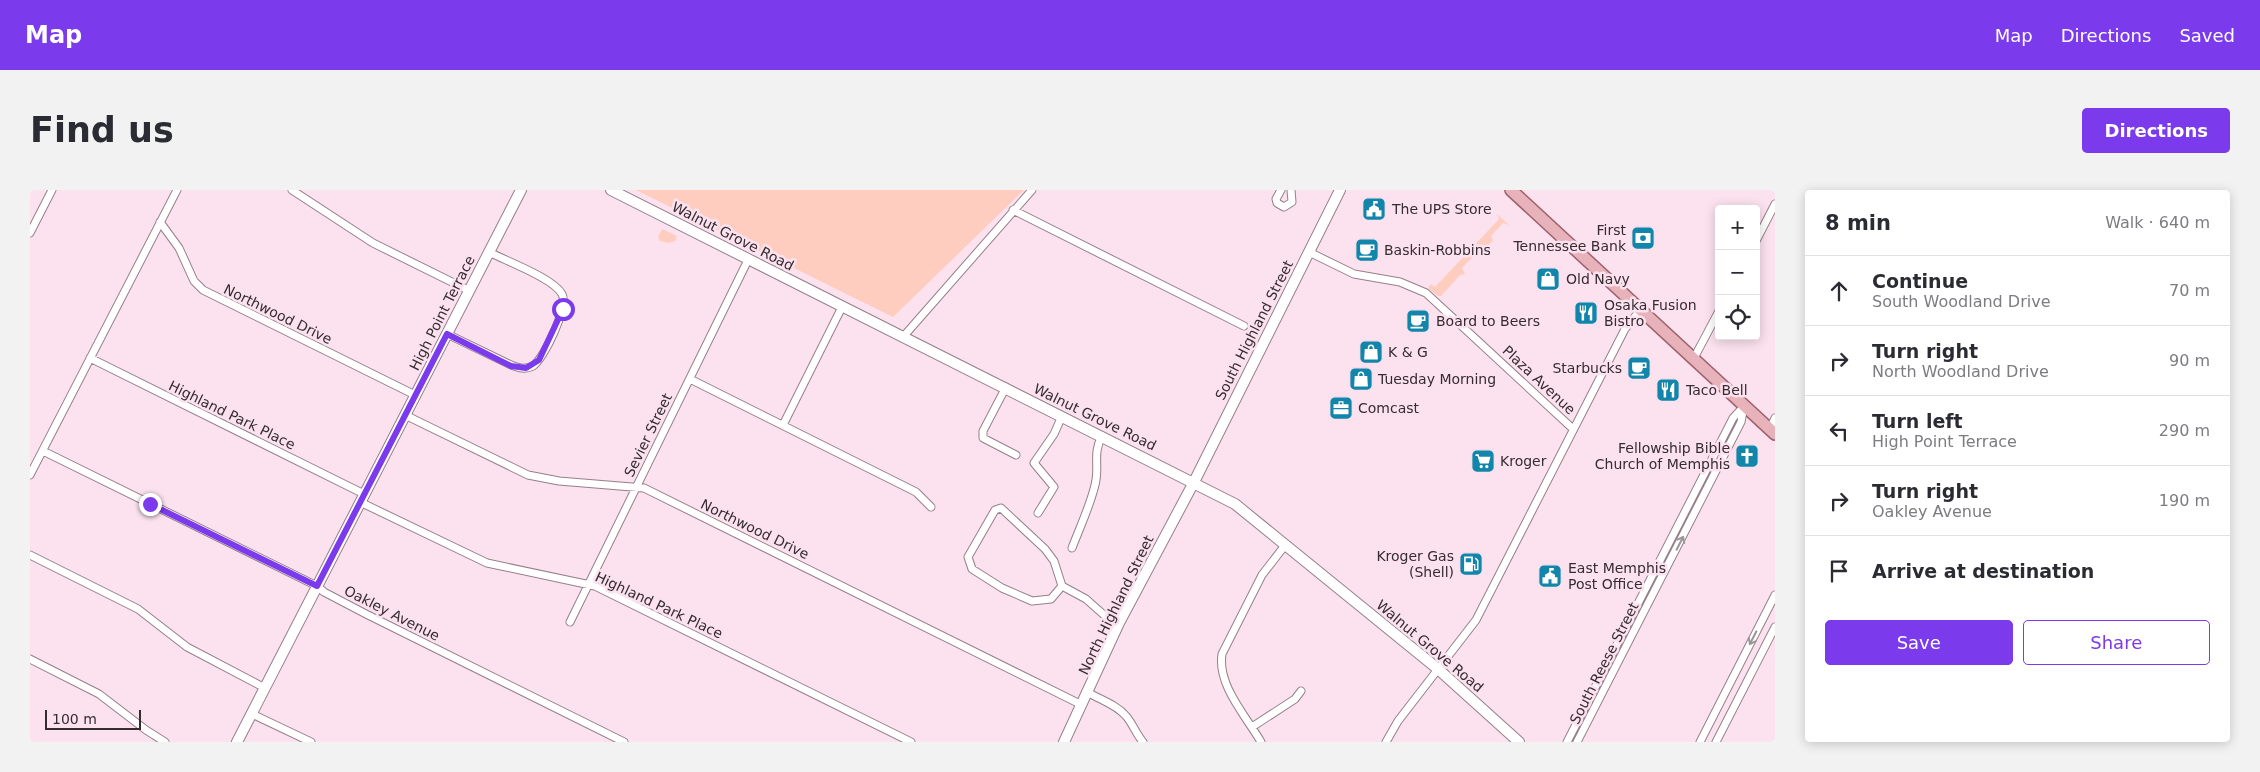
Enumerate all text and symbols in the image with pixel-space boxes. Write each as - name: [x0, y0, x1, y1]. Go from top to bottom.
- text: Map: [25, 21, 82, 49]
- text: Map: [1995, 25, 2033, 46]
- text: Directions: [2061, 25, 2151, 46]
- text: Saved: [2179, 25, 2235, 46]
- button: Directions: [2082, 108, 2230, 153]
- text: Find us: [30, 110, 174, 150]
- public building icon: The UPS Store: [1361, 196, 1387, 222]
- street label: Walnut Grove Road: [669, 198, 797, 274]
- place label: The UPS Store: [1391, 201, 1492, 217]
- map controls: [1715, 205, 1760, 340]
- button: +: [1715, 205, 1760, 250]
- text: 8 min: [1825, 211, 1891, 235]
- text: Walk · 640 m: [2105, 213, 2210, 232]
- place label: First Tennessee Bank: [1512, 222, 1627, 254]
- bank icon: First Tennessee Bank: [1630, 225, 1656, 251]
- cafe icon: Baskin-Robbins: [1354, 237, 1380, 263]
- place label: Baskin-Robbins: [1384, 242, 1491, 258]
- button: −: [1715, 250, 1760, 295]
- street label: High Point Terrace: [406, 253, 478, 373]
- street label: South Highland Street: [1212, 257, 1296, 402]
- shop icon: Old Navy: [1535, 266, 1561, 292]
- text: Continue: [1872, 270, 1968, 292]
- place label: Old Navy: [1566, 271, 1630, 287]
- icon: ahead: [1825, 277, 1853, 305]
- street label: Northwood Drive: [221, 281, 335, 347]
- text: 70 m: [2169, 281, 2210, 300]
- text: South Woodland Drive: [1872, 292, 2051, 311]
- button: locate: [1715, 295, 1760, 340]
- place label: Osaka Fusion Bistro: [1604, 297, 1697, 329]
- route start: [552, 298, 575, 321]
- restaurant icon: Osaka Fusion Bistro: [1573, 300, 1599, 326]
- cafe icon: Board to Beers: [1405, 308, 1431, 334]
- place label: Board to Beers: [1436, 313, 1540, 329]
- shop icon: K & G: [1358, 339, 1384, 365]
- text: Turn right: [1872, 340, 1978, 362]
- street label: Plaza Avenue: [1499, 342, 1579, 418]
- place label: K & G: [1388, 344, 1428, 360]
- icon: right: [1825, 347, 1853, 375]
- text: 90 m: [2169, 351, 2210, 370]
- cafe icon: Starbucks: [1626, 355, 1652, 381]
- place label: Starbucks: [1552, 360, 1622, 376]
- text: North Woodland Drive: [1872, 362, 2049, 381]
- shop icon: Tuesday Morning: [1348, 366, 1374, 392]
- place label: Tuesday Morning: [1377, 371, 1496, 387]
- street label: Highland Park Place: [166, 377, 298, 453]
- restaurant icon: Taco Bell: [1655, 377, 1681, 403]
- street label: Walnut Grove Road: [1031, 380, 1159, 454]
- place label: Taco Bell: [1685, 382, 1748, 398]
- street label: Sevier Street: [621, 390, 675, 479]
- office icon: Comcast: [1328, 395, 1354, 421]
- place label: Comcast: [1358, 400, 1420, 416]
- text: Turn left: [1872, 410, 1963, 432]
- icon: left: [1825, 417, 1853, 445]
- text: 290 m: [2159, 421, 2210, 440]
- text: High Point Terrace: [1872, 432, 2017, 451]
- place label: Fellowship Bible Church of Memphis: [1595, 440, 1730, 472]
- church icon: Fellowship Bible Church of Memphis: [1734, 443, 1760, 469]
- supermarket icon: Kroger: [1470, 448, 1496, 474]
- place label: Kroger: [1500, 453, 1547, 469]
- text: Turn right: [1872, 480, 1978, 502]
- icon: right: [1825, 487, 1853, 515]
- text: 190 m: [2159, 491, 2210, 510]
- route end: [139, 493, 162, 516]
- street label: Northwood Drive: [698, 496, 812, 562]
- text: Oakley Avenue: [1872, 502, 1992, 521]
- street label: North Highland Street: [1075, 532, 1157, 677]
- one-way arrow: [1676, 536, 1685, 551]
- place label: Kroger Gas (Shell): [1376, 548, 1454, 580]
- fuel station icon: Kroger Gas (Shell): [1458, 551, 1484, 577]
- icon: arrive: [1825, 557, 1853, 585]
- place label: East Memphis Post Office: [1568, 560, 1666, 592]
- text: Arrive at destination: [1872, 560, 2094, 582]
- public building icon: East Memphis Post Office: [1537, 563, 1563, 589]
- street label: Highland Park Place: [593, 568, 725, 642]
- street label: Oakley Avenue: [342, 582, 442, 644]
- street label: Walnut Grove Road: [1373, 597, 1487, 695]
- street label: South Reese Street: [1566, 599, 1642, 726]
- button: Save: [1825, 620, 2013, 665]
- button: Share: [2023, 620, 2210, 665]
- one-way arrow: [1748, 630, 1757, 645]
- scale bar: [45, 707, 141, 730]
- text: 100 m: [52, 711, 97, 727]

